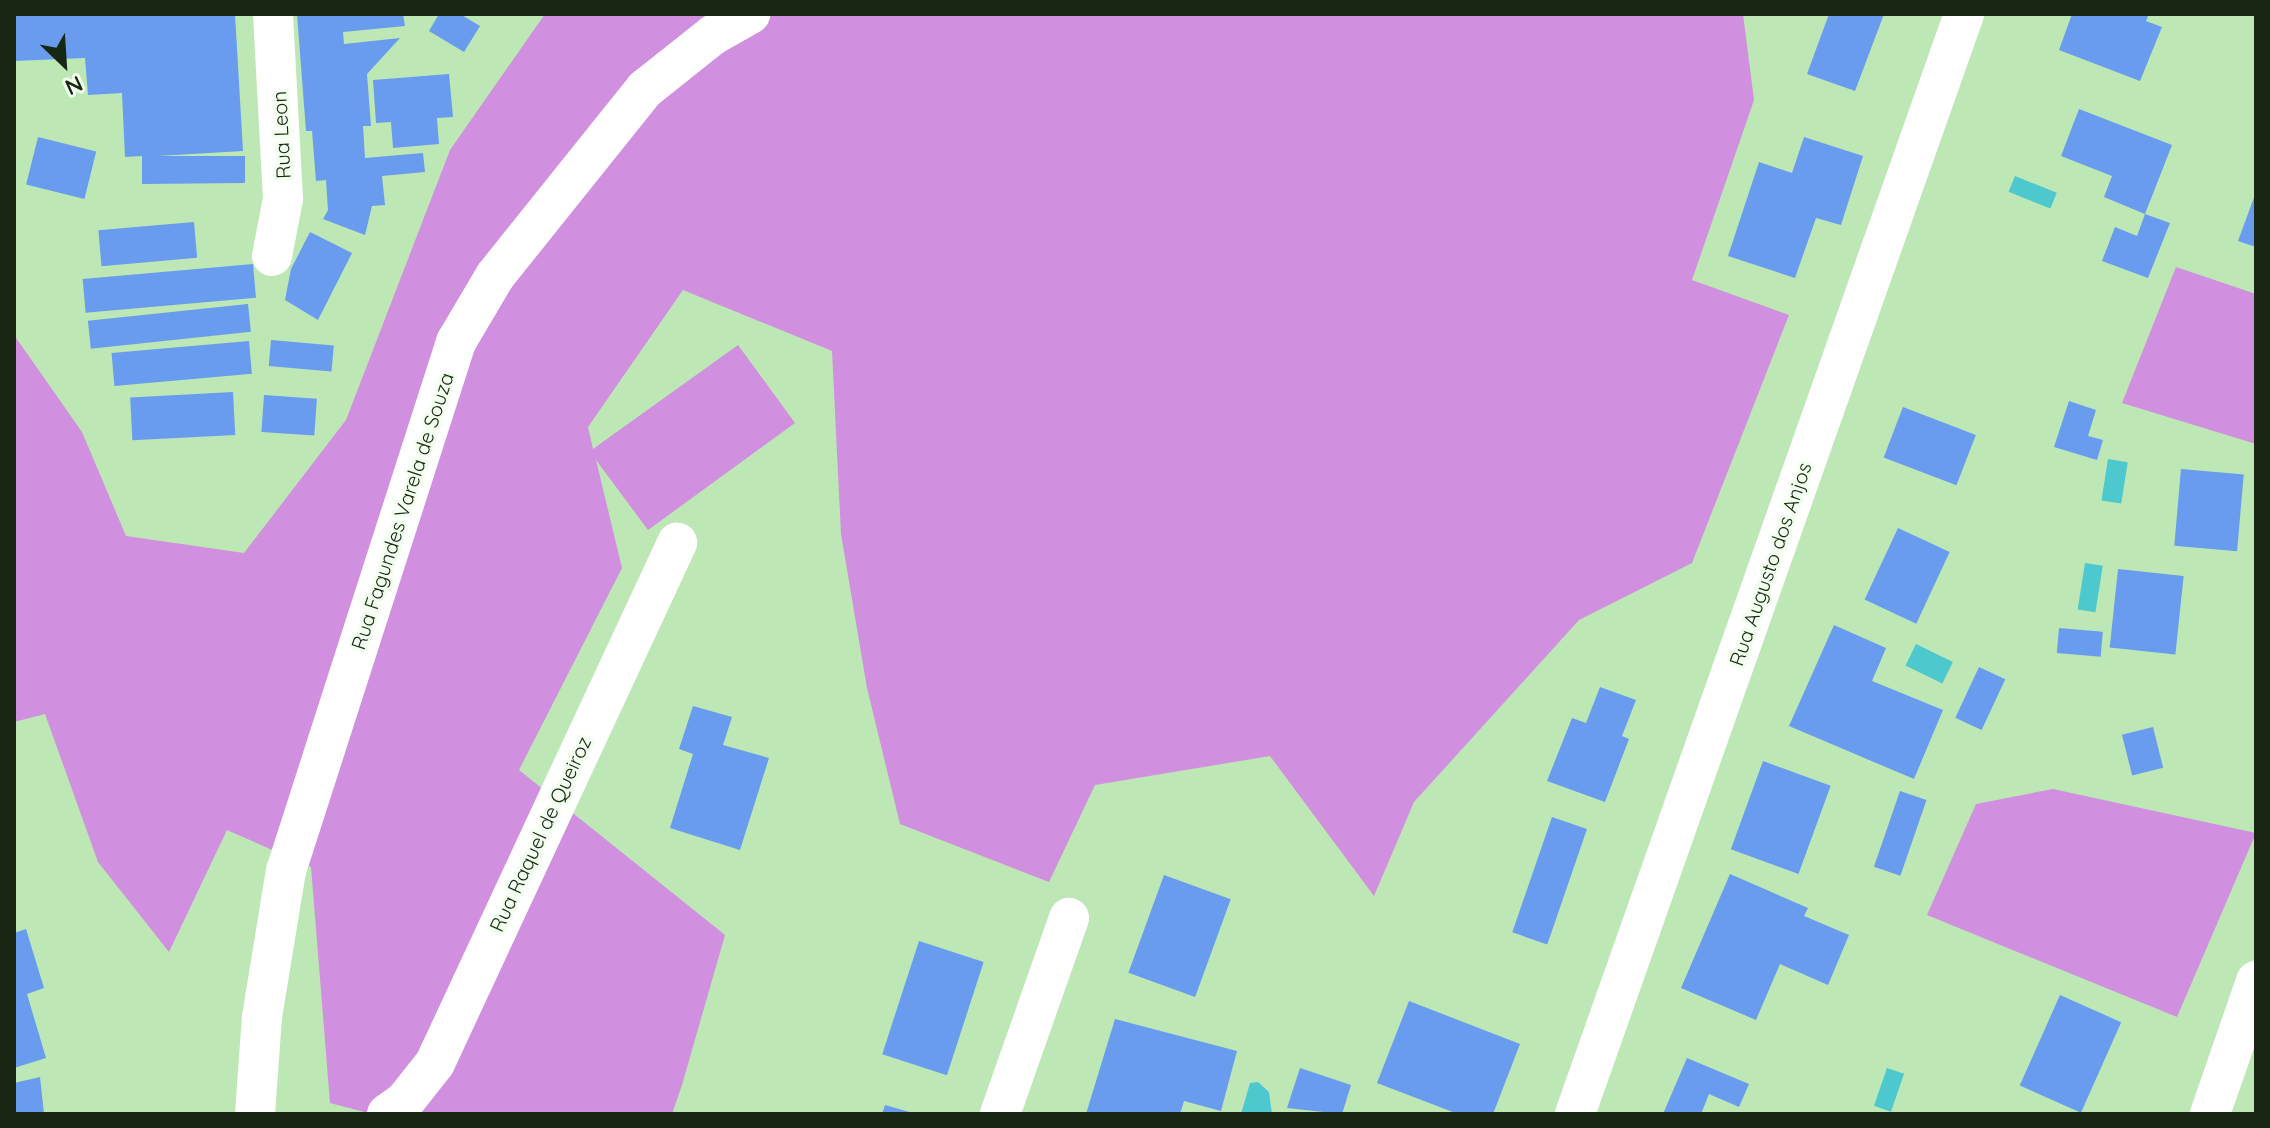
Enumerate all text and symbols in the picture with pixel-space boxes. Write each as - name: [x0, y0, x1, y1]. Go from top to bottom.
- north arrow: [24, 24, 104, 104]
- text: N: [61, 70, 87, 102]
- street label: Rua Leon: [267, 91, 295, 179]
- street label: Rua Fagundes Varela de Souza: [346, 369, 458, 653]
- street label: Rua Augusto dos Anjos: [1724, 459, 1816, 669]
- street label: Rua Raquel de Queiroz: [484, 733, 596, 935]

